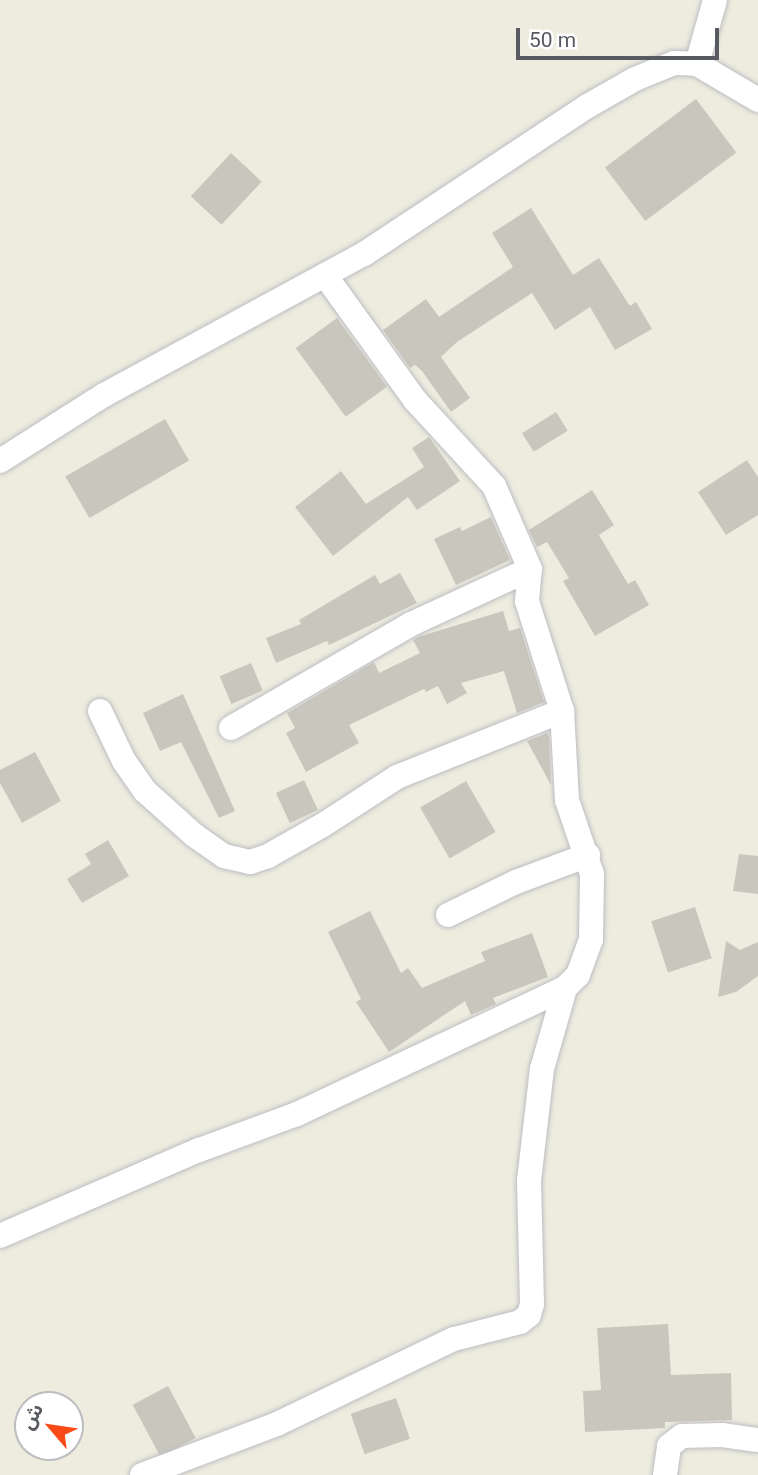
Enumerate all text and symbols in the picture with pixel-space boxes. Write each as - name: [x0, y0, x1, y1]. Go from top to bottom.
- scale bar: [520, 14, 723, 58]
- text: 50 m: [529, 28, 576, 52]
- north arrow: [14, 1391, 84, 1461]
- text: ش: [16, 1400, 48, 1434]

